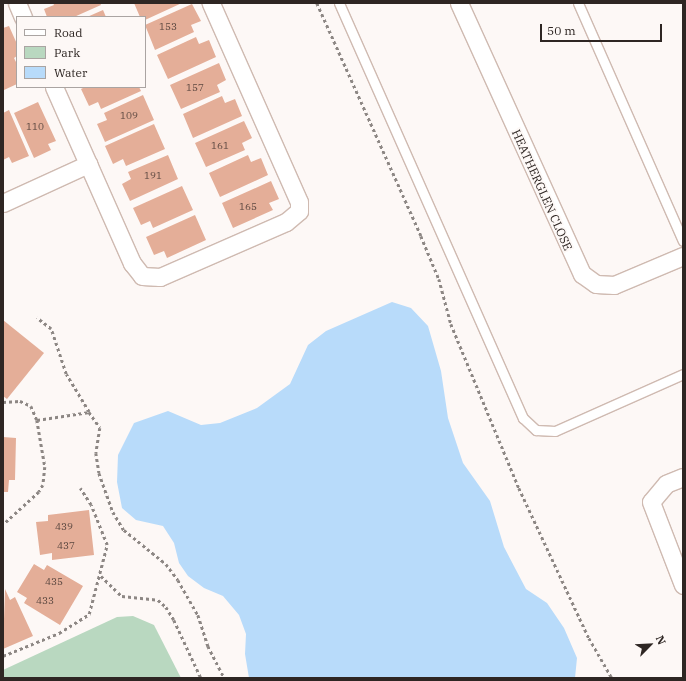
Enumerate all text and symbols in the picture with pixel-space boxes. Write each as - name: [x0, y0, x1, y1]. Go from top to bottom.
- legend: [16, 16, 146, 88]
- scale bar: [542, 16, 664, 42]
- house number: 153: [159, 21, 177, 33]
- text: 50 m: [547, 23, 576, 38]
- text: Road: [54, 25, 83, 40]
- text: Park: [54, 45, 80, 60]
- text: Water: [54, 65, 87, 80]
- house number: 157: [186, 82, 204, 94]
- house number: 109: [120, 110, 138, 122]
- house number: 110: [26, 121, 44, 133]
- street label: HEATHERGLEN CLOSE: [509, 127, 575, 253]
- house number: 161: [211, 140, 229, 152]
- house number: 191: [144, 170, 162, 182]
- house number: 165: [239, 201, 257, 213]
- house number: 439: [55, 521, 73, 533]
- house number: 437: [57, 540, 75, 552]
- house number: 435: [45, 576, 63, 588]
- house number: 433: [36, 595, 54, 607]
- north arrow: [630, 625, 670, 665]
- text: N: [653, 633, 669, 647]

